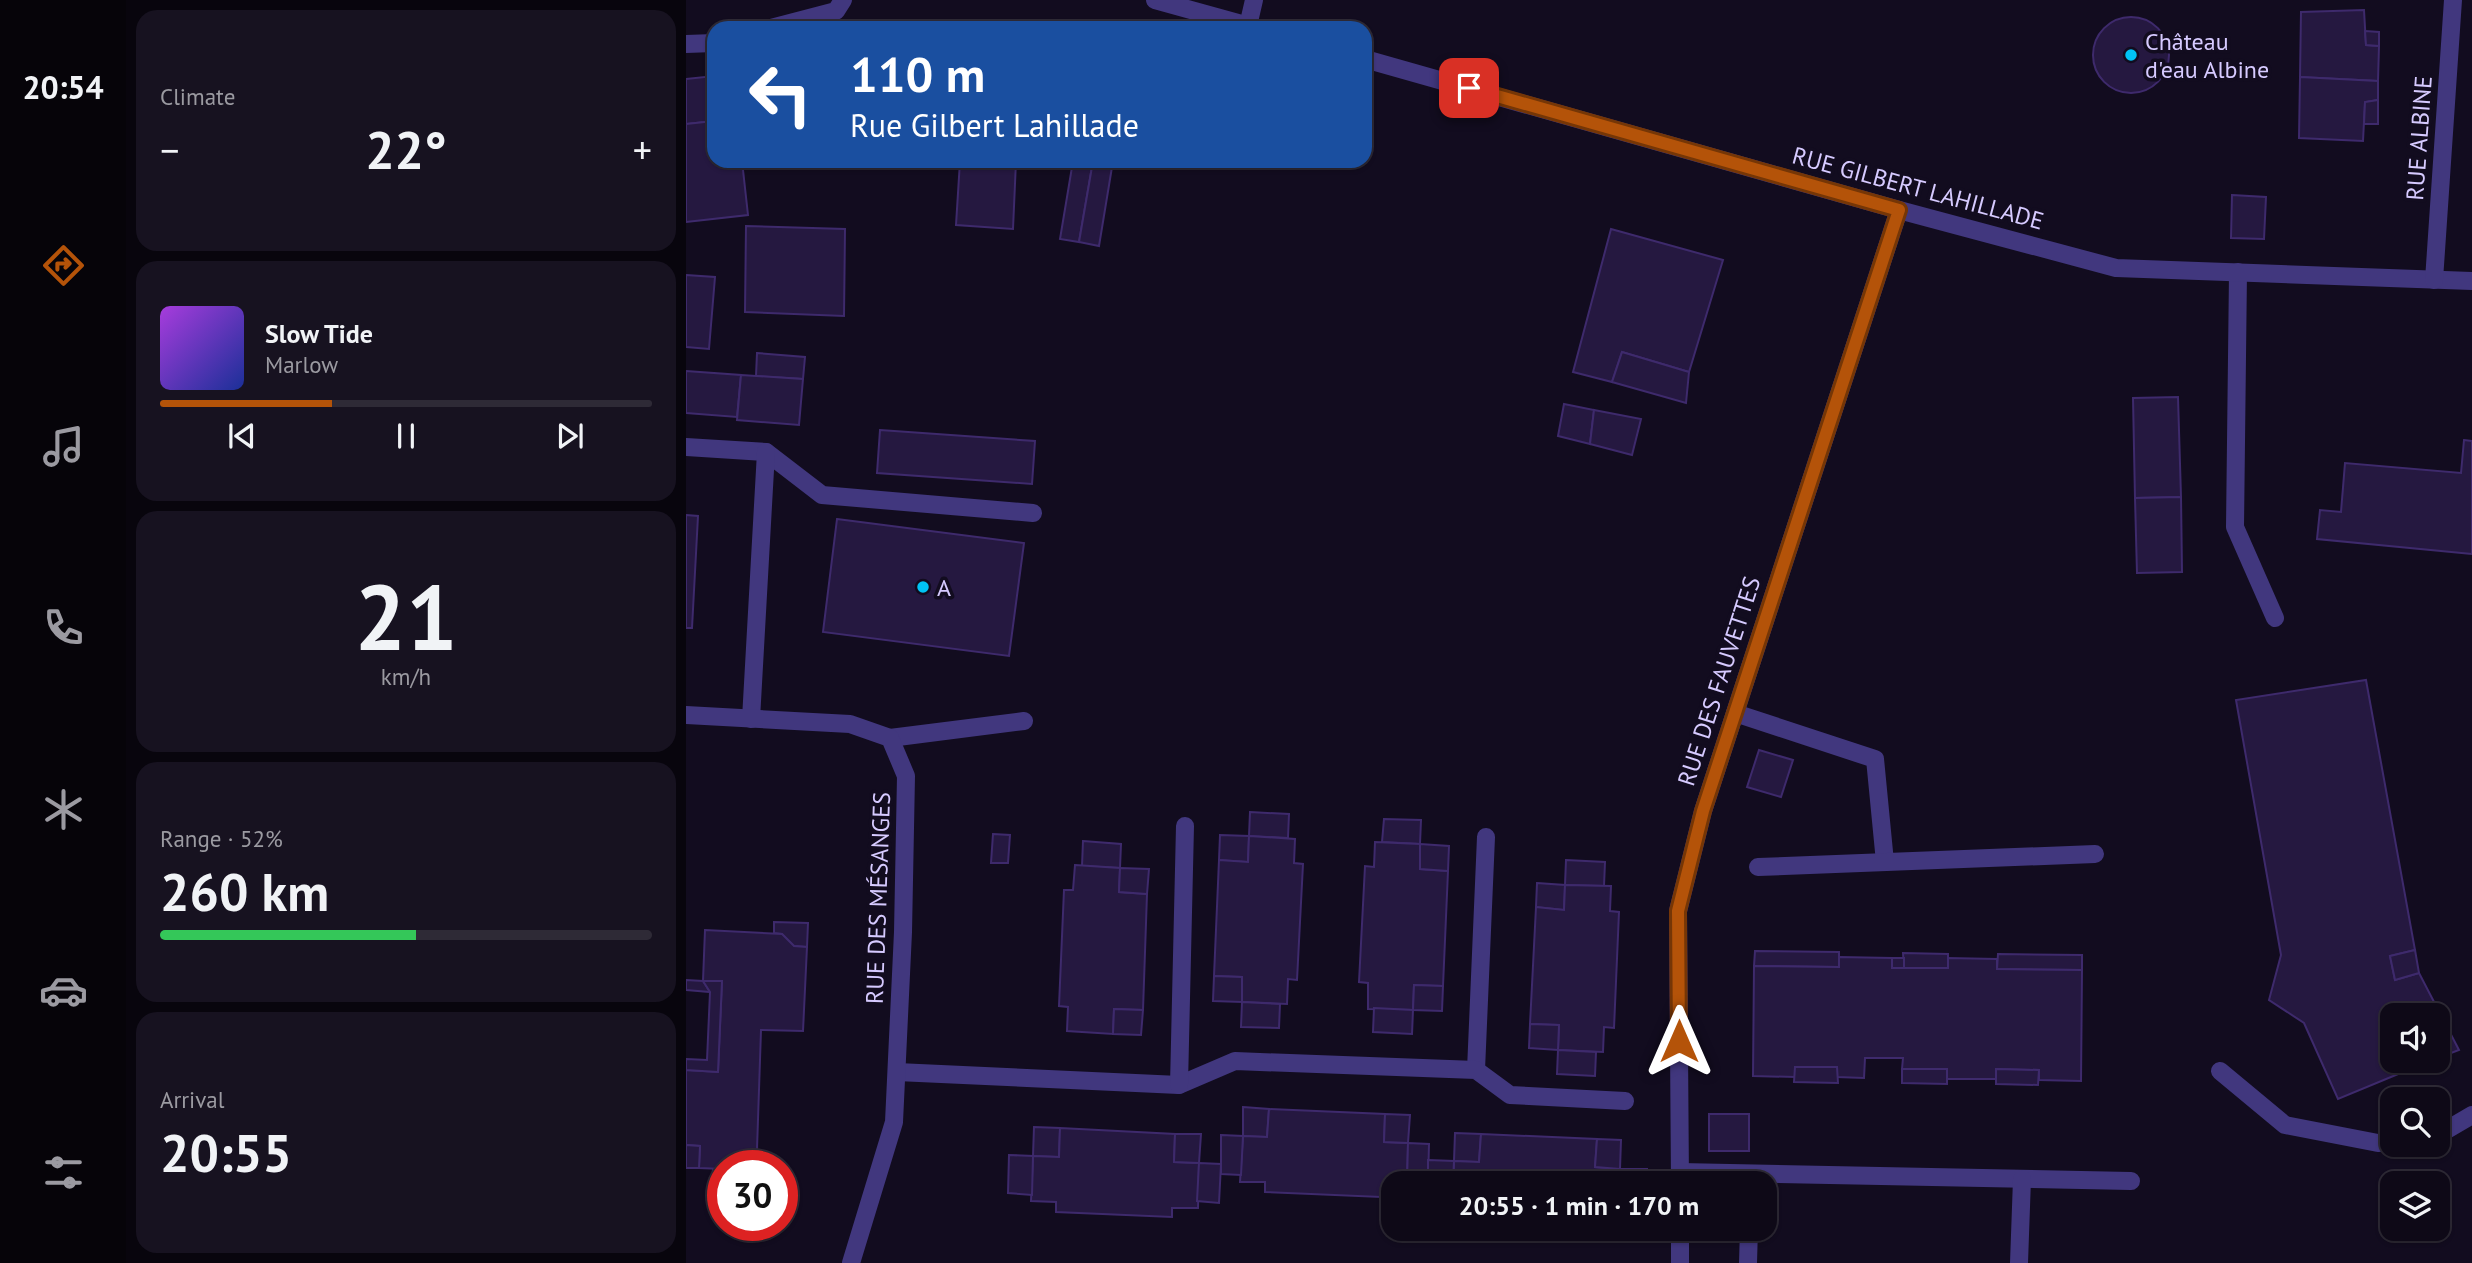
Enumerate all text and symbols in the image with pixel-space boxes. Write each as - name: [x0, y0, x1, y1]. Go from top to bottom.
- place label: Château d'eau Albine: [2145, 26, 2269, 85]
- text: 110 m: [850, 42, 985, 106]
- marker: Château d'eau Albine: [2123, 47, 2139, 63]
- icon: left: [735, 49, 826, 140]
- pin: [1439, 58, 1499, 118]
- text: 20:54: [22, 66, 104, 108]
- icon: arrive: [1450, 69, 1488, 107]
- street label: RUE ALBINE: [2399, 75, 2439, 201]
- text: Climate: [160, 82, 235, 111]
- text: Rue Gilbert Lahillade: [850, 104, 1139, 146]
- text: 22°: [365, 116, 447, 183]
- text: −: [160, 125, 179, 174]
- text: +: [633, 125, 652, 174]
- street label: RUE GILBERT LAHILLADE: [1789, 140, 2047, 236]
- icon: directions: [39, 241, 88, 290]
- text: Slow Tide: [265, 317, 373, 350]
- text: Marlow: [265, 350, 338, 379]
- icon: previous: [223, 417, 261, 455]
- icon: pause: [387, 417, 425, 455]
- icon: next: [551, 417, 589, 455]
- icon: music: [39, 422, 88, 471]
- text: 21: [354, 557, 458, 675]
- place label: A: [937, 572, 951, 603]
- street label: RUE DES FAUVETTES: [1671, 572, 1767, 790]
- marker: A: [915, 579, 931, 595]
- icon: phone: [39, 603, 88, 652]
- text: km/h: [381, 662, 431, 691]
- icon: climate: [39, 785, 88, 834]
- street label: RUE DES MÉSANGES: [859, 792, 897, 1004]
- text: Range · 52%: [160, 824, 283, 853]
- text: 260 km: [160, 858, 329, 925]
- icon: car: [39, 966, 88, 1015]
- map controls: [2380, 1003, 2450, 1241]
- button: sound: [2380, 1003, 2450, 1073]
- position arrow: [1642, 1004, 1716, 1078]
- text: Arrival: [160, 1085, 224, 1114]
- button: search: [2380, 1087, 2450, 1157]
- text: 20:55: [160, 1119, 292, 1186]
- icon: filters: [39, 1148, 88, 1197]
- speed limit sign: 30: [707, 1150, 798, 1241]
- button: layers: [2380, 1171, 2450, 1241]
- text: 20:55 · 1 min · 170 m: [1459, 1189, 1699, 1222]

